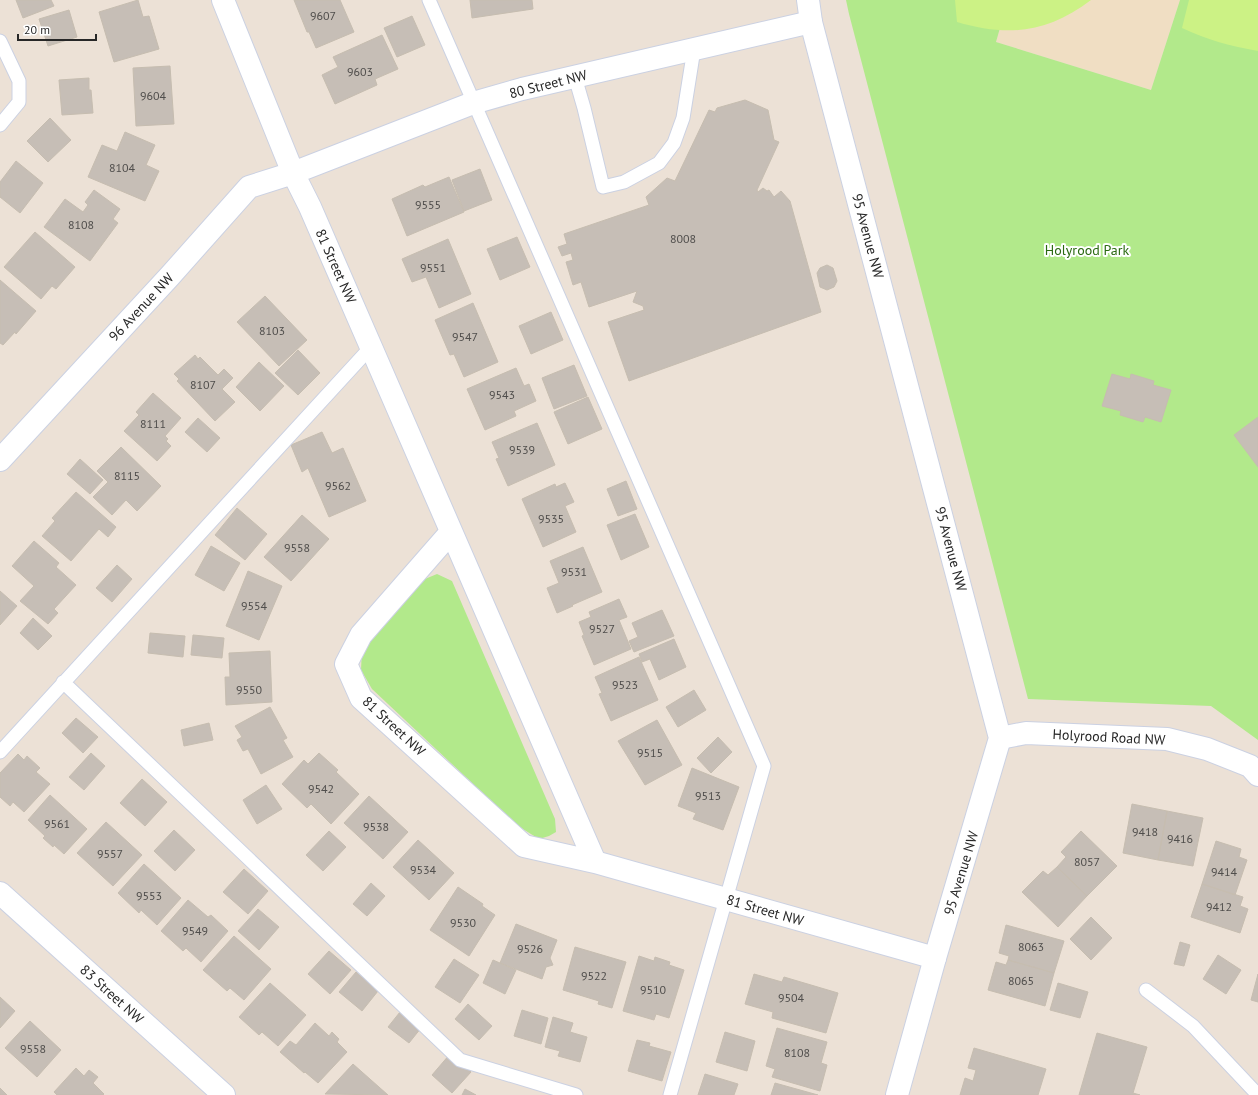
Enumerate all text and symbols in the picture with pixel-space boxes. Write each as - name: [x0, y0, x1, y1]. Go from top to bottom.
- house number: 9607: [310, 8, 336, 23]
- scale bar: [18, 16, 96, 42]
- text: 20 m: [24, 22, 50, 37]
- house number: 9603: [347, 64, 373, 79]
- street label: 80 Street NW: [507, 66, 589, 102]
- house number: 9604: [140, 88, 167, 103]
- house number: 8104: [109, 160, 136, 175]
- street label: 95 Avenue NW: [848, 192, 888, 281]
- house number: 9555: [415, 197, 441, 212]
- house number: 8108: [68, 217, 94, 232]
- street label: 81 Street NW: [312, 226, 361, 306]
- house number: 8008: [670, 231, 696, 246]
- park label: Holyrood Park: [1045, 241, 1129, 259]
- house number: 9551: [420, 260, 446, 275]
- street label: 96 Avenue NW: [105, 269, 178, 345]
- house number: 8103: [259, 323, 285, 338]
- house number: 9547: [452, 329, 478, 344]
- house number: 8107: [190, 377, 216, 392]
- house number: 9543: [489, 387, 515, 402]
- house number: 8111: [140, 416, 166, 431]
- house number: 9539: [509, 442, 535, 457]
- house number: 8115: [114, 468, 140, 483]
- house number: 9562: [325, 478, 351, 493]
- street label: 95 Avenue NW: [931, 505, 971, 594]
- house number: 9535: [538, 511, 564, 526]
- house number: 9558: [284, 540, 310, 555]
- house number: 9531: [561, 564, 587, 579]
- house number: 9554: [241, 598, 268, 613]
- house number: 9527: [589, 621, 615, 636]
- house number: 9523: [612, 677, 638, 692]
- house number: 9550: [236, 682, 263, 697]
- street label: 81 Street NW: [359, 692, 430, 760]
- street label: Holyrood Road NW: [1052, 725, 1166, 749]
- house number: 9515: [637, 745, 663, 760]
- house number: 9542: [308, 781, 334, 796]
- house number: 9513: [695, 788, 721, 803]
- house number: 9561: [44, 816, 70, 831]
- house number: 9538: [363, 819, 389, 834]
- house number: 9418: [1132, 824, 1158, 839]
- street label: 95 Avenue NW: [940, 828, 982, 917]
- house number: 9416: [1167, 831, 1193, 846]
- house number: 9557: [97, 846, 123, 861]
- house number: 8057: [1074, 854, 1100, 869]
- house number: 9534: [410, 862, 437, 877]
- house number: 9414: [1211, 864, 1238, 879]
- house number: 9553: [136, 888, 162, 903]
- street label: 81 Street NW: [724, 890, 806, 930]
- house number: 9412: [1206, 899, 1232, 914]
- house number: 9530: [450, 915, 477, 930]
- house number: 9549: [182, 923, 208, 938]
- house number: 8063: [1018, 939, 1044, 954]
- house number: 9526: [517, 941, 543, 956]
- street label: 83 Street NW: [76, 961, 148, 1028]
- house number: 9522: [581, 968, 607, 983]
- house number: 8065: [1008, 973, 1034, 988]
- house number: 9510: [640, 982, 667, 997]
- house number: 9504: [778, 990, 805, 1005]
- house number: 9558: [20, 1041, 46, 1056]
- house number: 8108: [784, 1045, 810, 1060]

